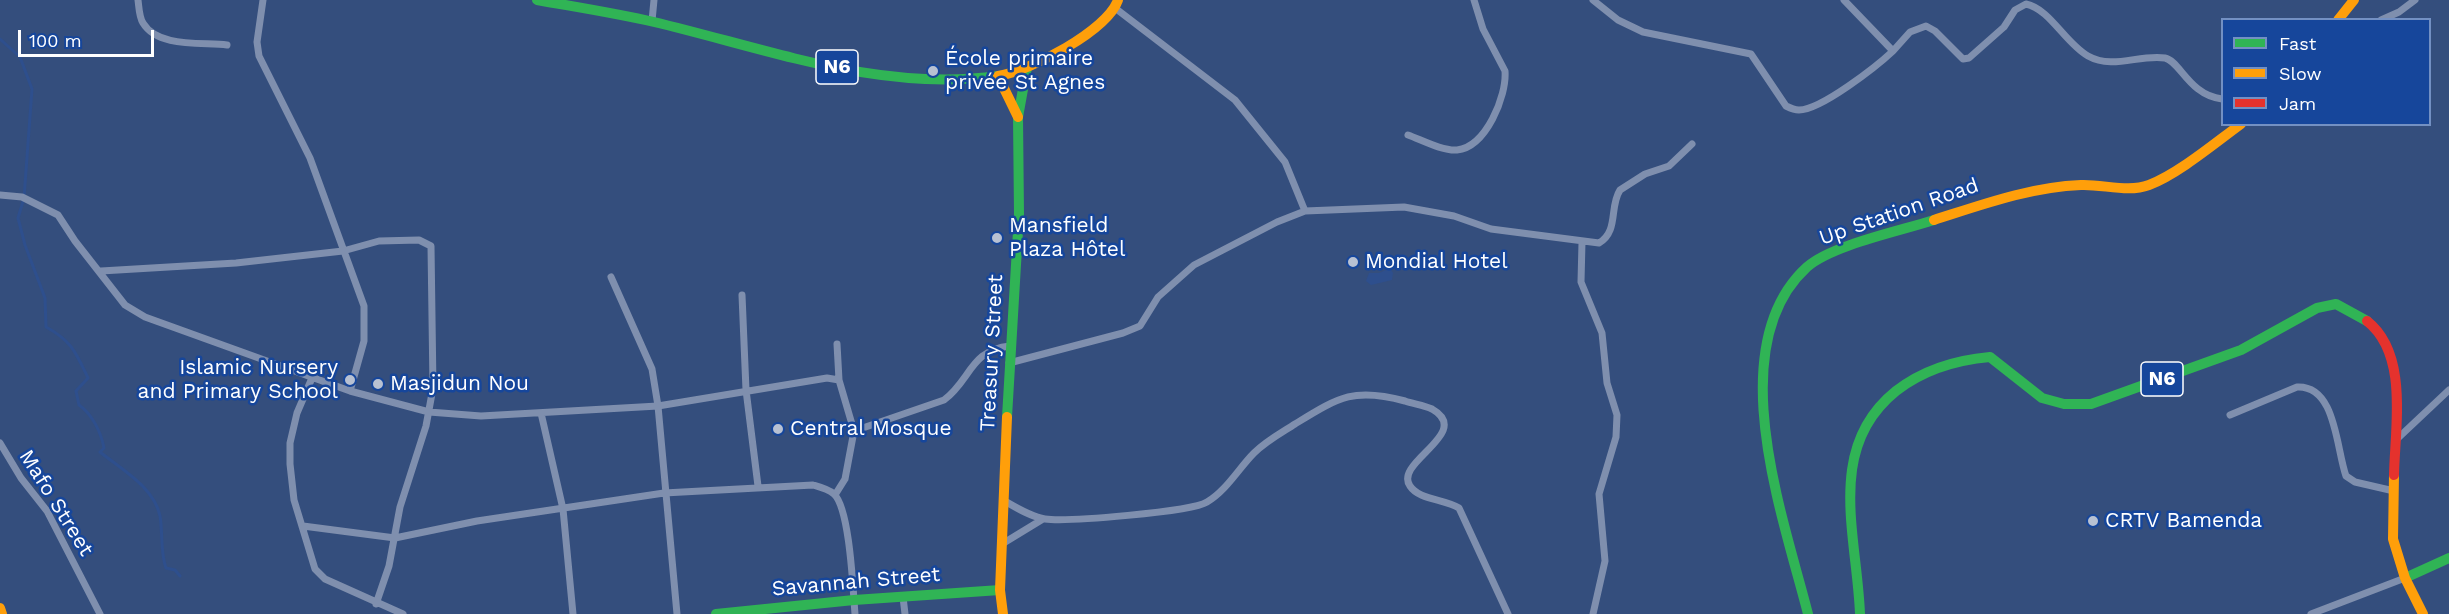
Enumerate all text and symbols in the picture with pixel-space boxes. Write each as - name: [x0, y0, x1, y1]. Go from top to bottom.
- scale bar: [21, 18, 158, 56]
- legend: [2221, 18, 2431, 126]
- text: 100 m: [29, 30, 82, 51]
- text: Fast: [2279, 33, 2316, 54]
- place label: École primaire privée St Agnes: [945, 46, 1105, 96]
- road number: N6: [816, 50, 858, 84]
- text: Slow: [2279, 63, 2322, 84]
- marker: École primaire privée St Agnes: [926, 64, 940, 78]
- text: Jam: [2279, 93, 2316, 114]
- street label: Up Station Road: [1816, 173, 1982, 251]
- place label: Mansfield Plaza Hôtel: [1009, 213, 1125, 263]
- marker: Mansfield Plaza Hôtel: [990, 231, 1004, 245]
- place label: Mondial Hotel: [1365, 249, 1508, 275]
- marker: Mondial Hotel: [1346, 255, 1360, 269]
- street label: Treasury Street: [975, 274, 1009, 432]
- place label: Islamic Nursery and Primary School: [138, 355, 338, 405]
- road number: N6: [2141, 362, 2183, 396]
- place label: Masjidun Nou: [390, 371, 529, 397]
- marker: Islamic Nursery and Primary School: [343, 373, 357, 387]
- marker: Masjidun Nou: [371, 377, 385, 391]
- place label: Central Mosque: [790, 416, 952, 442]
- marker: Central Mosque: [771, 422, 785, 436]
- street label: Mafo Street: [13, 445, 99, 561]
- place label: CRTV Bamenda: [2105, 508, 2262, 534]
- marker: CRTV Bamenda: [2086, 514, 2100, 528]
- street label: Savannah Street: [771, 562, 941, 602]

